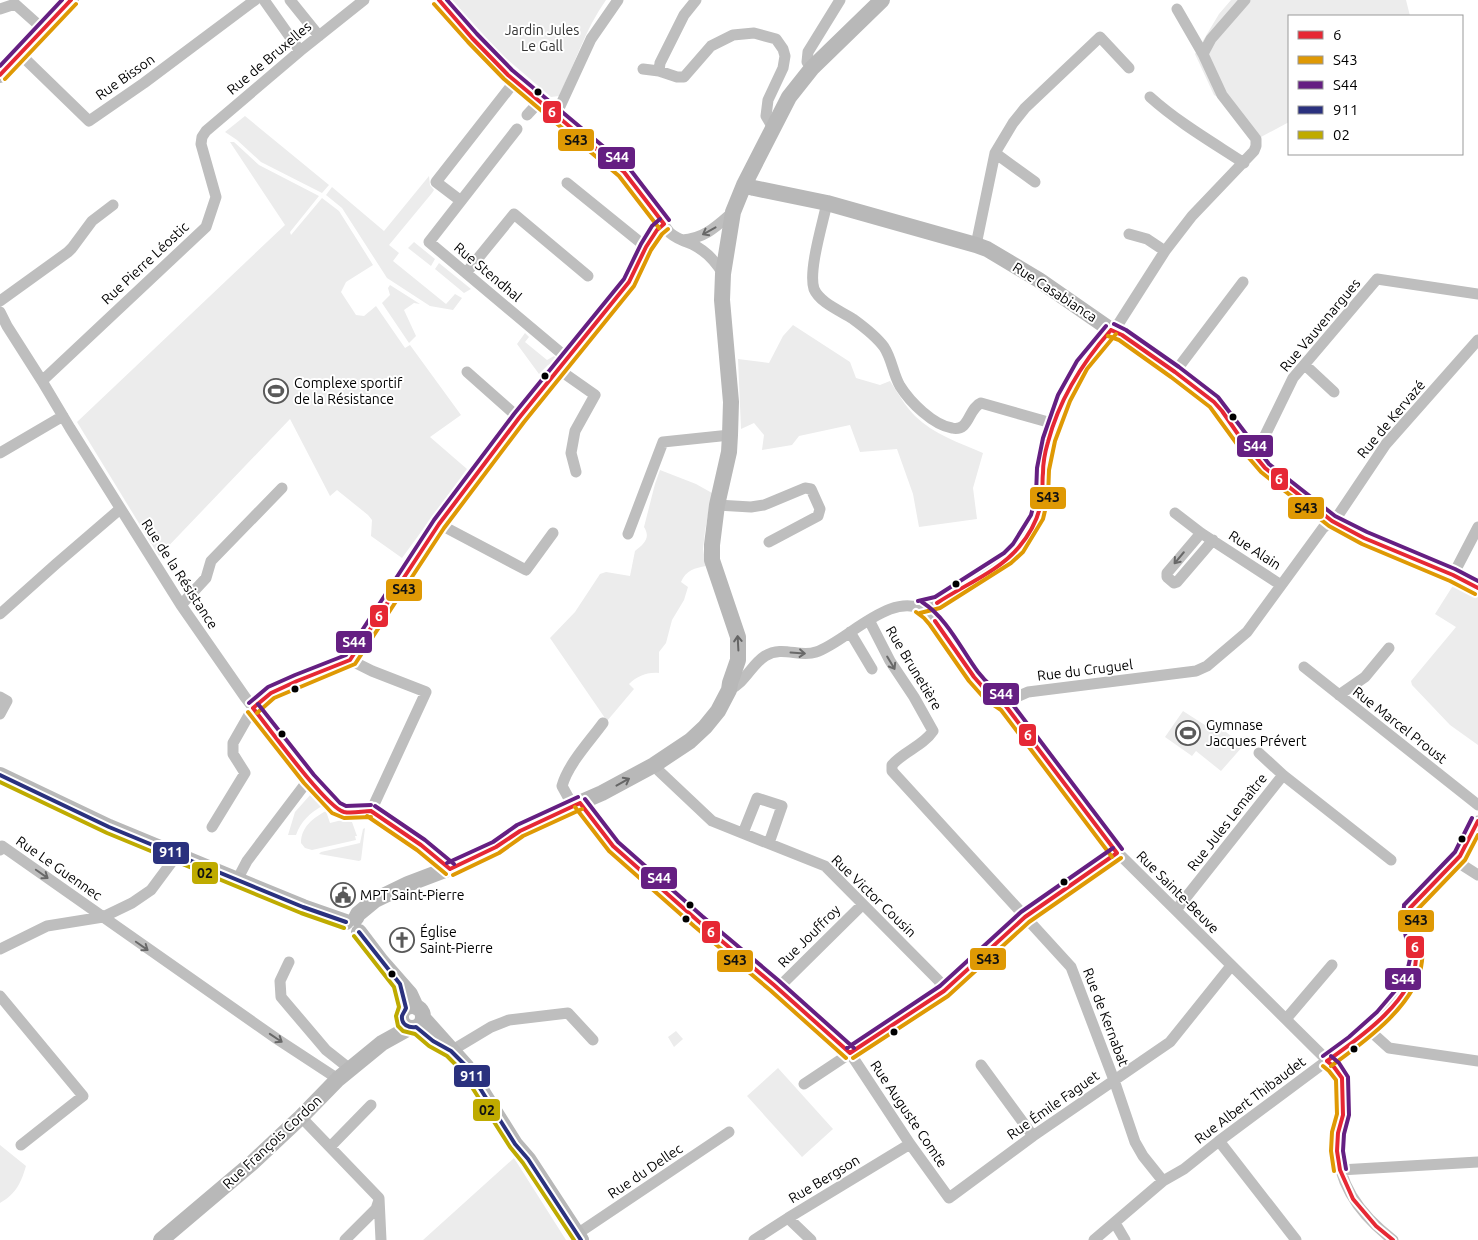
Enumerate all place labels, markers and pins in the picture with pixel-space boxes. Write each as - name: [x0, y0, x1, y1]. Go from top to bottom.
- unlabelled marker: [533, 87, 543, 97]
- unlabelled marker: [540, 371, 550, 381]
- place label: Complexe sportif de la Résistance: [294, 375, 403, 407]
- sports icon: Complexe sportif de la Résistance: [263, 378, 289, 404]
- unlabelled marker: [1228, 412, 1238, 422]
- unlabelled marker: [951, 579, 961, 589]
- unlabelled marker: [290, 684, 300, 694]
- place label: Gymnase Jacques Prévert: [1206, 717, 1307, 749]
- sports icon: Gymnase Jacques Prévert: [1175, 720, 1201, 746]
- unlabelled marker: [277, 729, 287, 739]
- unlabelled marker: [1457, 834, 1467, 844]
- unlabelled marker: [1059, 877, 1069, 887]
- public building icon: MPT Saint-Pierre: [330, 882, 356, 908]
- place label: MPT Saint-Pierre: [360, 887, 465, 903]
- unlabelled marker: [685, 900, 695, 910]
- unlabelled marker: [681, 914, 691, 924]
- place label: Église Saint-Pierre: [420, 923, 493, 956]
- church icon: Église Saint-Pierre: [389, 927, 415, 953]
- unlabelled marker: [387, 969, 397, 979]
- unlabelled marker: [889, 1027, 899, 1037]
- unlabelled marker: [1349, 1044, 1359, 1054]

